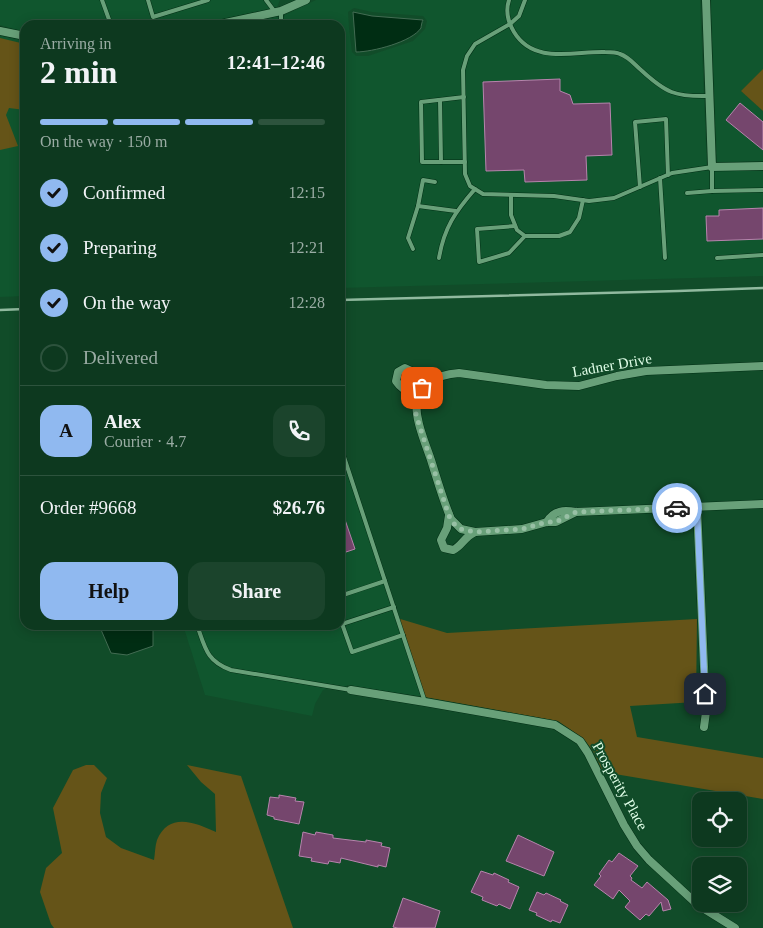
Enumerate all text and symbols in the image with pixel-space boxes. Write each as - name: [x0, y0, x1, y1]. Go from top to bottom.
- text: Arriving in: [40, 35, 112, 52]
- text: 12:41–12:46: [227, 52, 325, 73]
- text: 2 min: [40, 54, 117, 90]
- text: On the way · 150 m: [40, 133, 168, 150]
- icon: check: [40, 179, 68, 207]
- text: Confirmed: [83, 182, 165, 203]
- text: 12:15: [289, 184, 325, 201]
- icon: check: [40, 234, 68, 262]
- text: Preparing: [83, 237, 157, 258]
- text: 12:21: [289, 239, 325, 256]
- icon: check: [40, 289, 68, 317]
- text: On the way: [83, 292, 171, 313]
- text: 12:28: [289, 294, 325, 311]
- text: Delivered: [83, 347, 158, 368]
- street label: Ladner Drive: [571, 350, 653, 380]
- pin: [401, 367, 443, 409]
- icon: bag: [408, 374, 436, 402]
- button: phone: [273, 405, 325, 457]
- text: Alex: [104, 411, 141, 432]
- text: A: [59, 420, 73, 441]
- text: Courier · 4.7: [104, 433, 186, 450]
- courier: [652, 483, 702, 533]
- icon: car: [663, 494, 691, 522]
- text: Order #9668: [40, 497, 137, 518]
- text: $26.76: [273, 497, 325, 518]
- button: Help: [40, 562, 178, 620]
- button: Share: [188, 562, 325, 620]
- pin: [684, 673, 726, 715]
- icon: home: [691, 680, 719, 708]
- street label: Prosperity Place: [589, 739, 651, 833]
- map controls: [692, 792, 747, 912]
- button: locate: [692, 792, 747, 847]
- button: layers: [692, 857, 747, 912]

